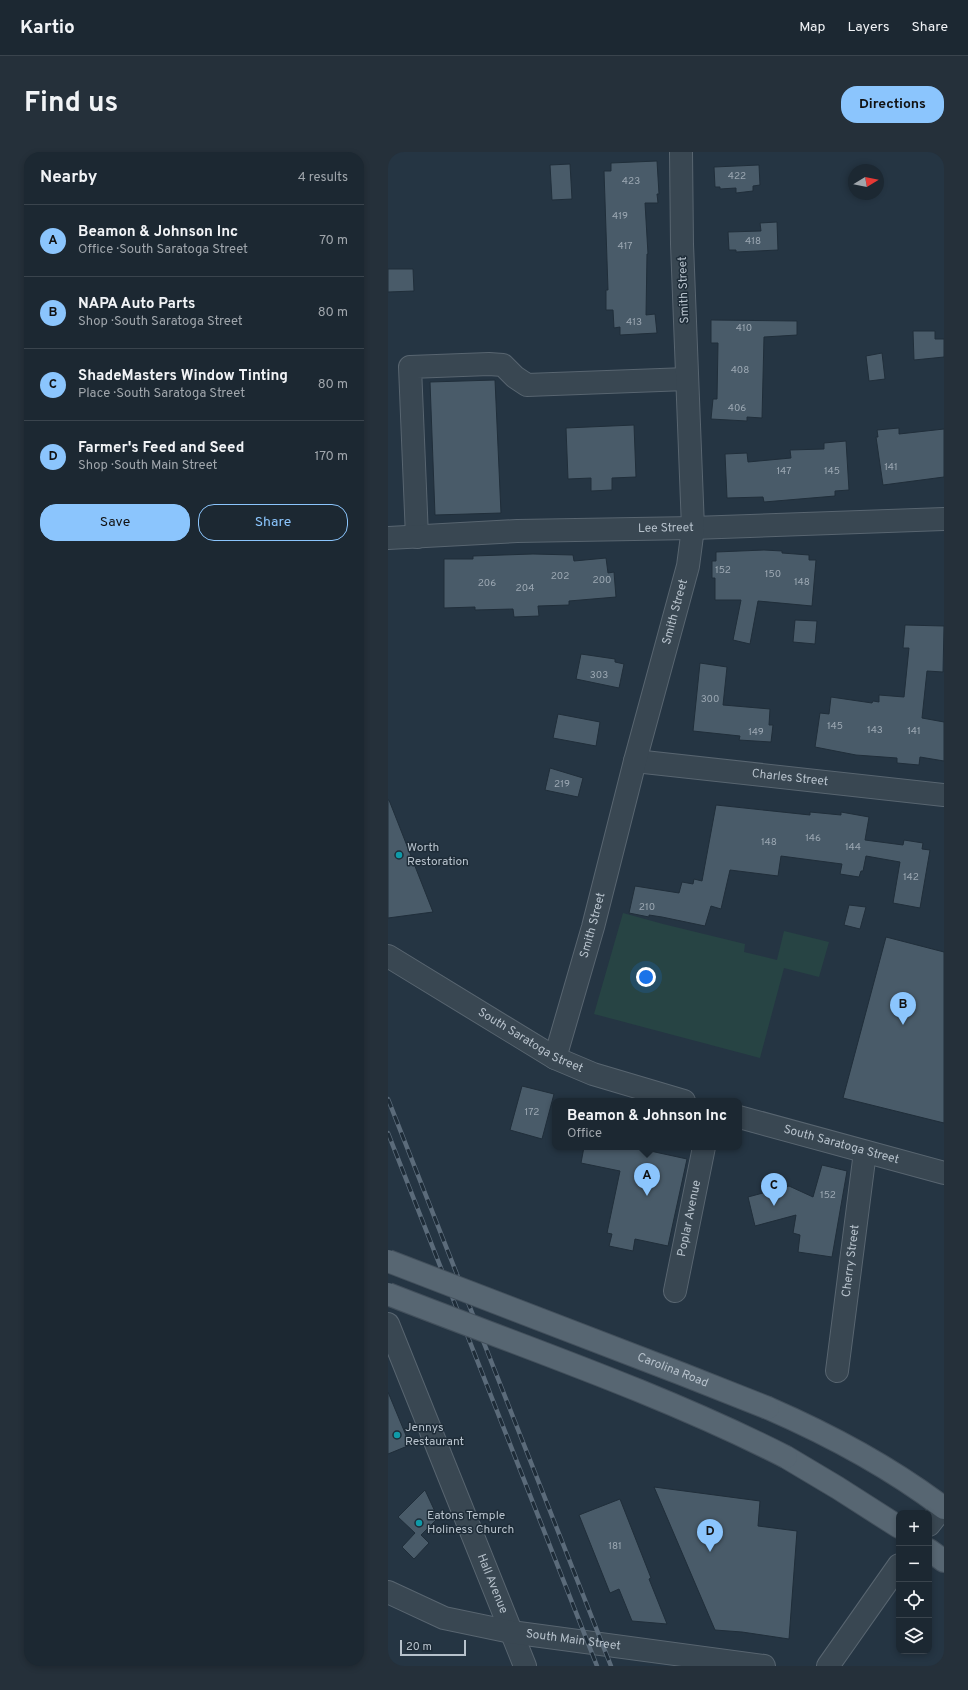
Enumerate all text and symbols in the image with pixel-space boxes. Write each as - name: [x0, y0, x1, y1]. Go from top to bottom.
- text: Kartio: [20, 16, 75, 40]
- text: Map: [799, 19, 825, 36]
- text: Layers: [847, 19, 889, 36]
- text: Share: [911, 19, 948, 36]
- text: Find us: [24, 86, 118, 122]
- button: Directions: [841, 86, 944, 123]
- north arrow: [848, 164, 884, 200]
- text: Nearby: [40, 167, 97, 189]
- text: 4 results: [298, 170, 348, 186]
- house number: 422: [728, 170, 746, 183]
- house number: 423: [622, 175, 640, 188]
- house number: 419: [612, 210, 628, 223]
- text: Beamon & Johnson Inc: [78, 223, 238, 242]
- text: A: [48, 233, 58, 249]
- text: 70 m: [319, 233, 348, 249]
- house number: 418: [745, 235, 761, 248]
- house number: 417: [617, 240, 633, 253]
- text: Office · South Saratoga Street: [78, 242, 248, 258]
- street label: Smith Street: [675, 256, 693, 324]
- text: NAPA Auto Parts: [78, 295, 195, 314]
- text: B: [49, 305, 57, 321]
- text: 80 m: [318, 305, 348, 321]
- text: Shop · South Saratoga Street: [78, 314, 243, 330]
- house number: 413: [626, 316, 642, 329]
- house number: 410: [736, 322, 752, 335]
- house number: 408: [731, 364, 749, 377]
- text: ShadeMasters Window Tinting: [78, 367, 288, 386]
- text: C: [49, 377, 57, 393]
- text: 80 m: [318, 377, 348, 393]
- text: Place · South Saratoga Street: [78, 386, 245, 402]
- house number: 406: [728, 402, 746, 415]
- text: Farmer's Feed and Seed: [78, 439, 244, 458]
- text: D: [48, 449, 58, 465]
- text: 170 m: [314, 449, 348, 465]
- text: Shop · South Main Street: [78, 458, 217, 474]
- house number: 141: [884, 461, 898, 474]
- house number: 147: [777, 465, 791, 478]
- house number: 145: [824, 465, 840, 478]
- button: Save: [40, 504, 190, 541]
- button: Share: [198, 504, 348, 541]
- street label: Lee Street: [638, 520, 694, 537]
- house number: 152: [715, 564, 731, 577]
- house number: 150: [765, 568, 781, 581]
- house number: 202: [551, 570, 569, 583]
- house number: 200: [593, 574, 611, 587]
- house number: 148: [794, 576, 810, 589]
- house number: 206: [478, 577, 496, 590]
- street label: Smith Street: [659, 577, 692, 647]
- house number: 204: [516, 582, 534, 595]
- house number: 303: [590, 669, 608, 682]
- house number: 300: [701, 693, 719, 706]
- house number: 145: [827, 720, 843, 733]
- house number: 143: [867, 724, 883, 737]
- house number: 141: [907, 725, 921, 738]
- house number: 149: [748, 726, 764, 739]
- street label: Charles Street: [751, 766, 829, 790]
- house number: 219: [554, 778, 570, 791]
- house number: 146: [805, 832, 821, 845]
- house number: 148: [761, 836, 777, 849]
- place label: Worth Restoration: [407, 840, 469, 870]
- house number: 144: [845, 841, 861, 854]
- marker: Worth Restoration: [394, 850, 404, 860]
- house number: 142: [903, 871, 919, 884]
- street label: Smith Street: [576, 891, 609, 960]
- house number: 210: [639, 901, 655, 914]
- your location: [636, 967, 656, 987]
- pin: B: [890, 992, 916, 1025]
- street label: South Saratoga Street: [475, 1005, 586, 1077]
- popup: [552, 1098, 742, 1150]
- house number: 172: [525, 1106, 539, 1119]
- text: Beamon & Johnson Inc: [567, 1107, 727, 1126]
- street label: South Saratoga Street: [782, 1122, 901, 1168]
- text: Office: [567, 1126, 602, 1142]
- pin: A: [634, 1163, 660, 1196]
- pin: C: [761, 1173, 787, 1206]
- street label: Poplar Avenue: [674, 1179, 705, 1258]
- house number: 152: [820, 1189, 836, 1202]
- street label: Cherry Street: [839, 1224, 864, 1298]
- street label: Carolina Road: [635, 1349, 711, 1392]
- place label: Jennys Restaurant: [405, 1420, 464, 1450]
- marker: Jennys Restaurant: [392, 1430, 402, 1440]
- place label: Eatons Temple Holiness Church: [427, 1508, 514, 1538]
- map controls: [896, 1510, 932, 1654]
- button: +: [896, 1510, 932, 1546]
- marker: Eatons Temple Holiness Church: [414, 1518, 424, 1528]
- pin: D: [697, 1519, 723, 1552]
- house number: 181: [608, 1540, 622, 1553]
- button: −: [896, 1546, 932, 1582]
- street label: Hall Avenue: [473, 1552, 511, 1616]
- button: locate: [896, 1582, 932, 1618]
- button: layers: [896, 1618, 932, 1654]
- street label: South Main Street: [525, 1626, 622, 1655]
- scale bar: [400, 1638, 466, 1657]
- text: 20 m: [406, 1640, 432, 1654]

